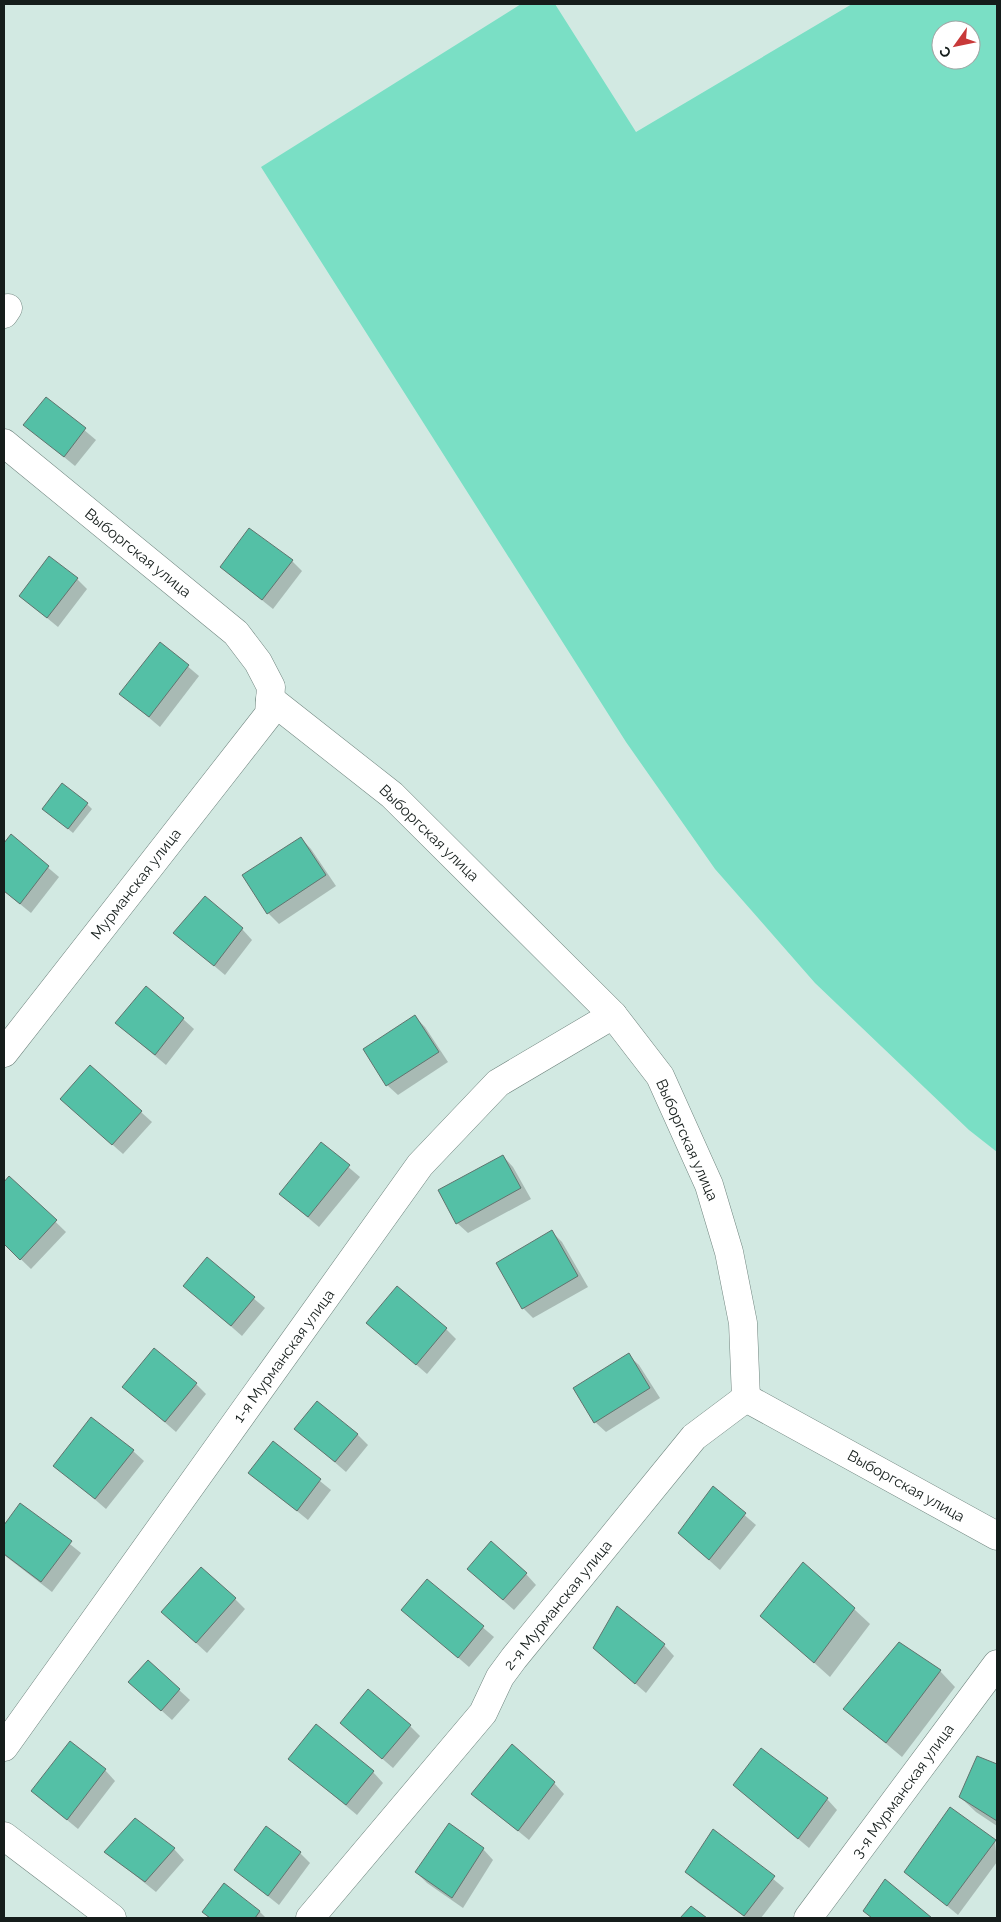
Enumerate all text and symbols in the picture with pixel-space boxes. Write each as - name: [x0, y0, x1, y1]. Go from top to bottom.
- north arrow: [931, 20, 981, 70]
- text: С: [936, 43, 954, 60]
- street label: Выборгская улица: [81, 505, 195, 601]
- street label: Выборгская улица: [376, 781, 482, 885]
- street label: Мурманская улица: [87, 825, 185, 943]
- street label: Выборгская улица: [652, 1076, 722, 1204]
- street label: 1-я Мурманская улица: [230, 1286, 338, 1426]
- street label: Выборгская улица: [844, 1446, 968, 1526]
- street label: 2-я Мурманская улица: [500, 1537, 616, 1673]
- street label: 3-я Мурманская улица: [848, 1720, 958, 1862]

